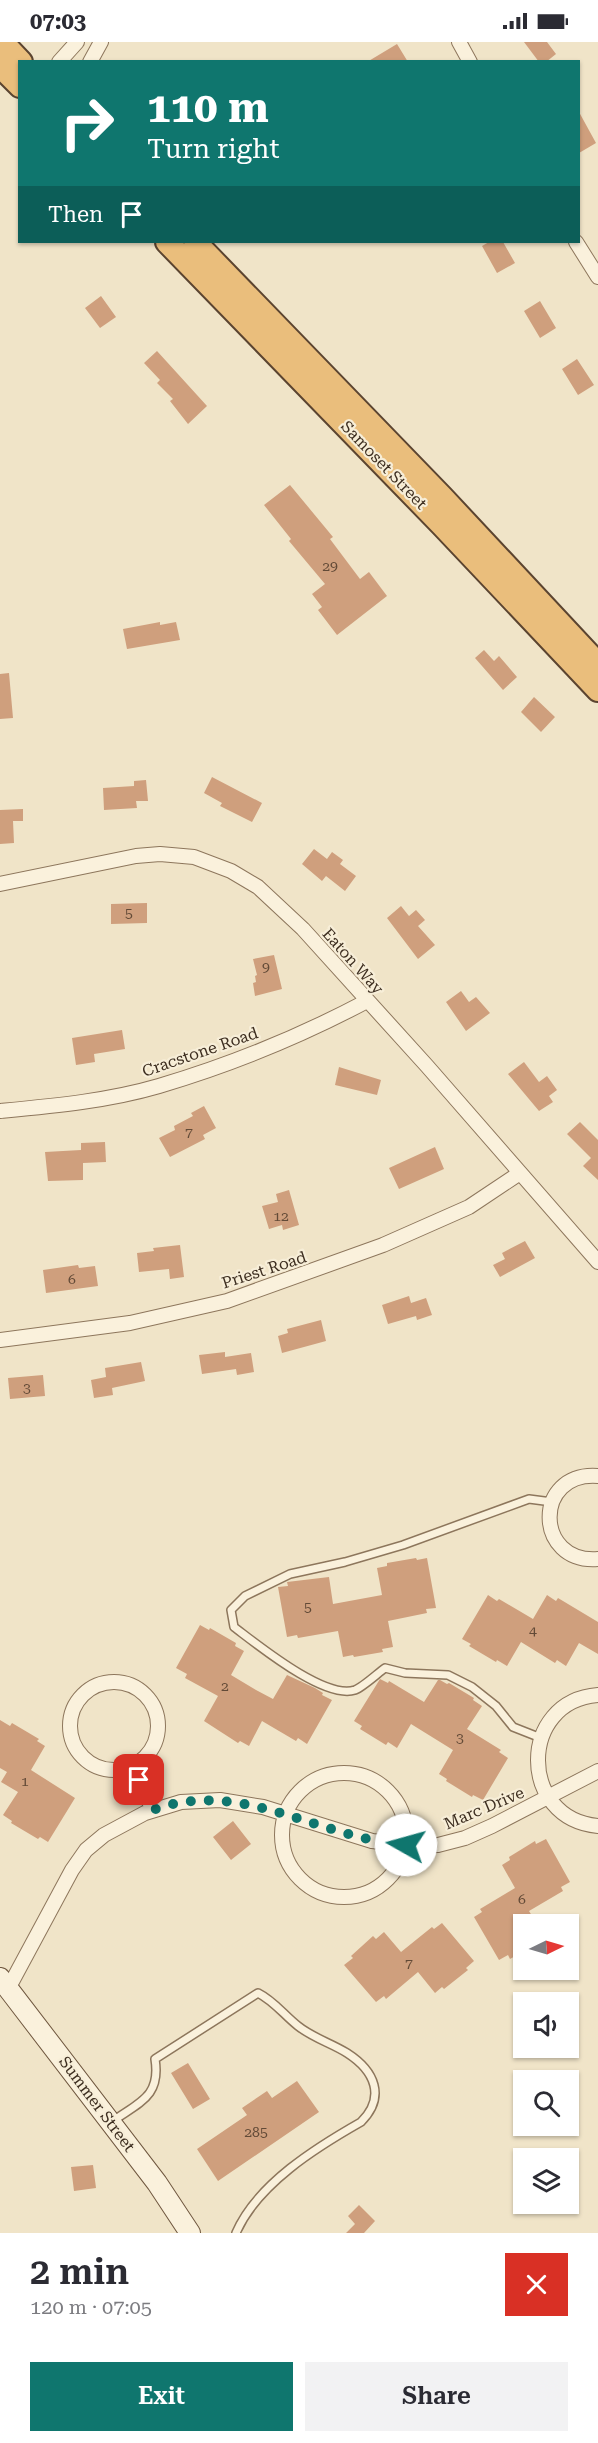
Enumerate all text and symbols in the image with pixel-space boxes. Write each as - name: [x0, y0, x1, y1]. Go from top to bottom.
- text: 07:03: [30, 9, 86, 34]
- text: 110 m: [147, 83, 269, 132]
- icon: right: [48, 84, 126, 162]
- text: Turn right: [147, 133, 280, 165]
- icon: arrive: [115, 198, 148, 231]
- text: Then: [48, 202, 103, 227]
- street label: Samoset Street: [337, 417, 431, 513]
- house number: 29: [322, 558, 338, 574]
- house number: 5: [125, 905, 133, 921]
- street label: Eaton Way: [318, 924, 388, 998]
- house number: 9: [262, 959, 270, 975]
- street label: Cracstone Road: [140, 1023, 260, 1081]
- house number: 7: [185, 1124, 193, 1140]
- house number: 12: [273, 1208, 289, 1224]
- street label: Priest Road: [219, 1247, 309, 1293]
- house number: 6: [68, 1271, 76, 1287]
- house number: 3: [23, 1380, 31, 1396]
- house number: 5: [304, 1599, 312, 1615]
- house number: 4: [529, 1622, 537, 1638]
- house number: 2: [221, 1678, 229, 1694]
- house number: 3: [456, 1730, 464, 1746]
- pin: [113, 1754, 164, 1805]
- icon: arrive: [122, 1763, 155, 1796]
- house number: 1: [21, 1773, 29, 1789]
- street label: Marc Drive: [441, 1783, 527, 1833]
- position arrow: [374, 1813, 438, 1877]
- house number: 6: [518, 1891, 526, 1907]
- north arrow: [513, 1914, 579, 1980]
- map controls: [513, 1914, 579, 2214]
- house number: 7: [405, 1955, 413, 1971]
- button: sound: [513, 1992, 579, 2058]
- street label: Summer Street: [55, 2053, 139, 2155]
- button: search: [513, 2070, 579, 2136]
- house number: 285: [244, 2124, 268, 2140]
- button: layers: [513, 2148, 579, 2214]
- text: 2 min: [30, 2251, 129, 2293]
- button: close: [505, 2253, 568, 2316]
- text: 120 m · 07:05: [30, 2295, 152, 2319]
- button: Exit: [30, 2362, 293, 2431]
- button: Share: [305, 2362, 568, 2431]

